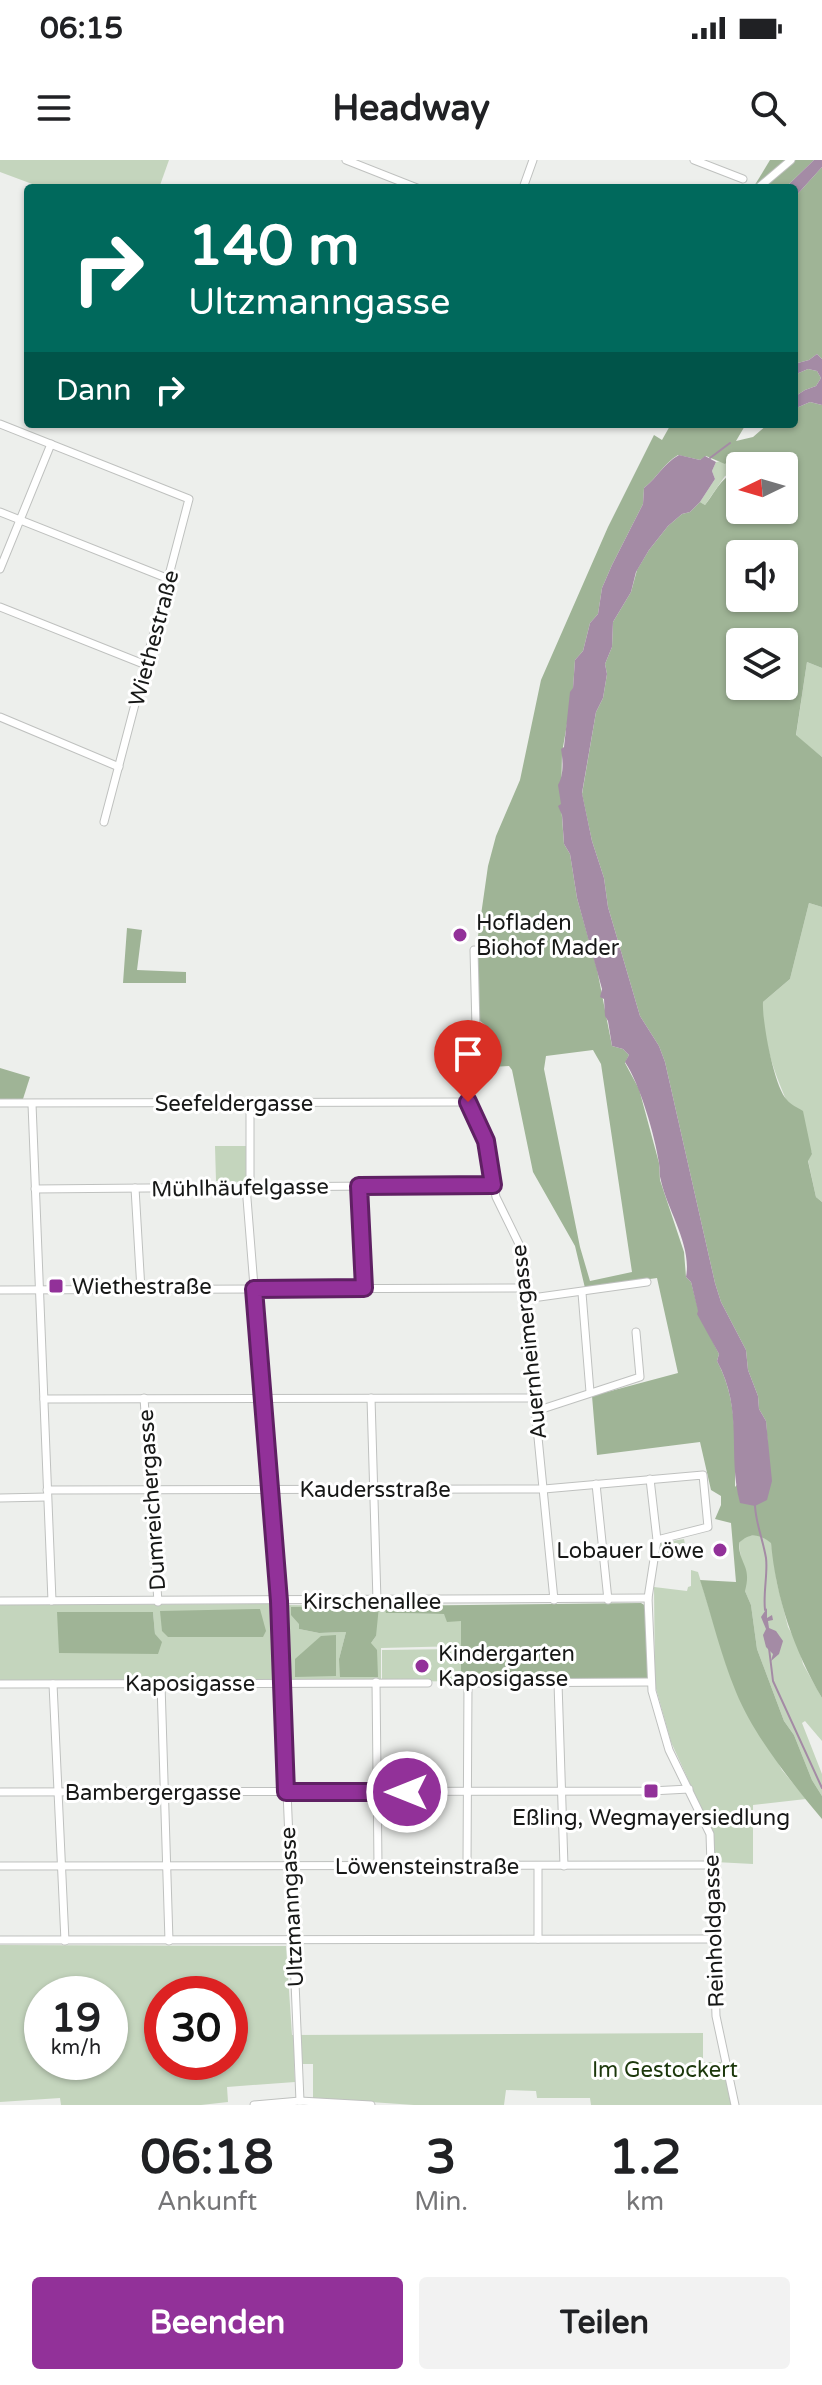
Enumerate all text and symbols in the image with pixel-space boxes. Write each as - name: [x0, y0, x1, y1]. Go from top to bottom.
- text: 06:15: [40, 10, 123, 47]
- icon: menu: [32, 86, 76, 130]
- icon: search: [746, 86, 790, 130]
- text: Headway: [332, 87, 490, 130]
- text: 140 m: [188, 213, 359, 280]
- icon: right: [56, 216, 160, 320]
- text: Ultzmanngasse: [188, 281, 450, 324]
- icon: right: [148, 368, 192, 412]
- text: Dann: [56, 372, 132, 409]
- north arrow: [726, 452, 798, 524]
- map controls: [726, 452, 798, 700]
- button: sound: [726, 540, 798, 612]
- street label: Wiethestraße: [123, 567, 185, 709]
- button: layers: [726, 628, 798, 700]
- place label: Hofladen Biohof Mader: [476, 910, 620, 961]
- marker: Hofladen Biohof Mader: [451, 926, 469, 944]
- pin: [434, 1020, 502, 1102]
- icon: arrive: [446, 1032, 490, 1076]
- street label: Seefeldergasse: [155, 1091, 313, 1117]
- street label: Mühlhäufelgasse: [151, 1173, 329, 1203]
- street label: Auernheimergasse: [506, 1243, 552, 1441]
- place label: Wiethestraße: [72, 1274, 212, 1300]
- marker: Wiethestraße: [47, 1277, 65, 1295]
- street label: Dumreichergasse: [133, 1409, 171, 1591]
- street label: Kaudersstraße: [299, 1477, 451, 1503]
- place label: Lobauer Löwe: [556, 1538, 704, 1564]
- marker: Lobauer Löwe: [711, 1541, 729, 1559]
- street label: Kirschenallee: [303, 1589, 441, 1615]
- place label: Kindergarten Kaposigasse: [438, 1641, 575, 1692]
- marker: Kindergarten Kaposigasse: [413, 1657, 431, 1675]
- street label: Kaposigasse: [125, 1671, 255, 1697]
- position arrow: [365, 1750, 449, 1834]
- street label: Bambergergasse: [65, 1780, 241, 1806]
- marker: Eßling, Wegmayersiedlung: [642, 1782, 660, 1800]
- place label: Eßling, Wegmayersiedlung: [512, 1805, 790, 1831]
- street label: Ultzmanngasse: [275, 1826, 309, 1988]
- street label: Löwensteinstraße: [335, 1854, 519, 1880]
- street label: Reinholdgasse: [698, 1854, 730, 2008]
- speed limit sign: 30: [144, 1976, 248, 2080]
- text: 19: [51, 1994, 101, 2042]
- text: km/h: [51, 2036, 101, 2060]
- park label: Im Gestockert: [592, 2057, 738, 2083]
- text: 06:18: [141, 2129, 274, 2187]
- text: 3: [426, 2129, 456, 2187]
- text: 1.2: [609, 2129, 681, 2187]
- text: Ankunft: [157, 2186, 257, 2217]
- text: Min.: [414, 2186, 468, 2217]
- text: km: [626, 2186, 664, 2217]
- button: Beenden: [32, 2277, 403, 2369]
- button: Teilen: [419, 2277, 790, 2369]

